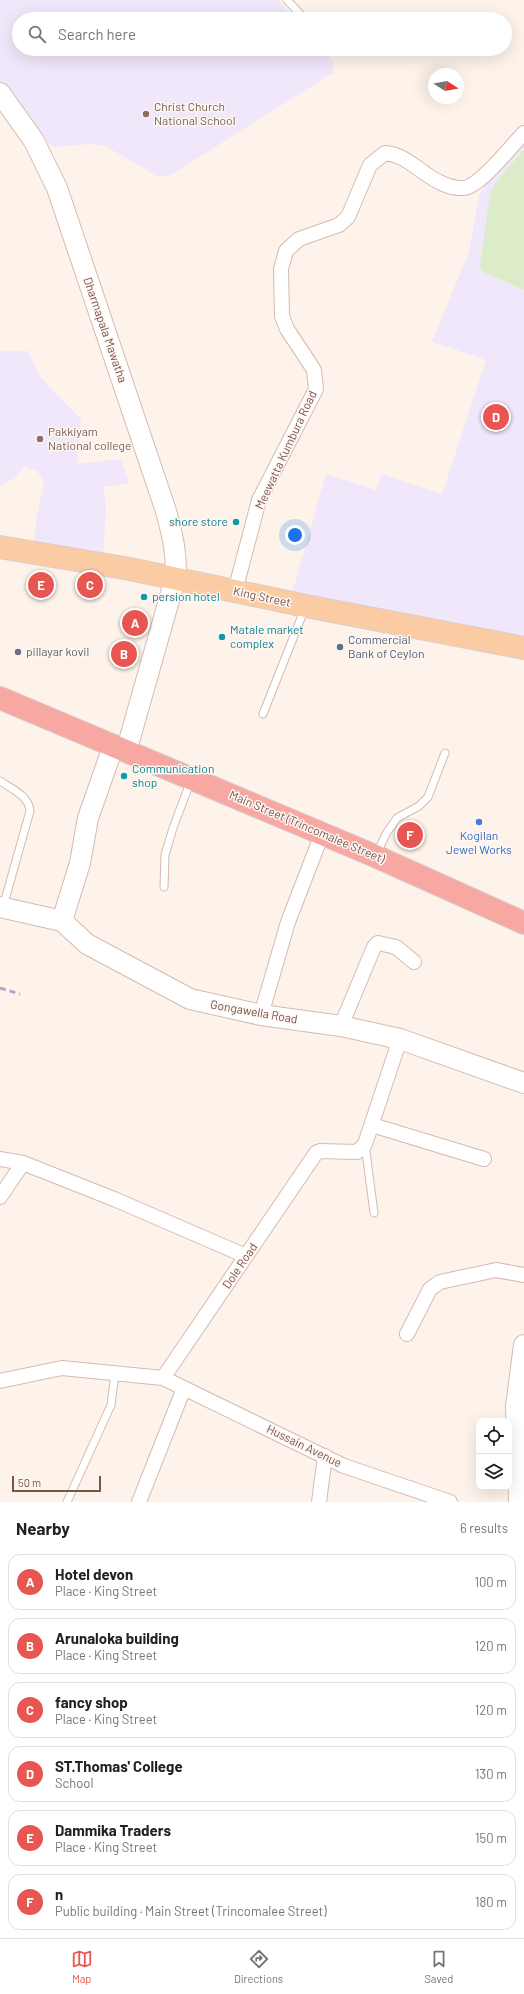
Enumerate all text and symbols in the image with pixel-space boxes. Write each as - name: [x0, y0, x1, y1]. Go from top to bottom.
- search box: [12, 12, 512, 56]
- icon: search: [26, 23, 48, 45]
- text: Search here: [58, 25, 136, 43]
- north arrow: [428, 68, 464, 104]
- place label: Christ Church National School: [154, 99, 235, 127]
- marker: Christ Church National School: [141, 109, 151, 119]
- street label: Dharmapala Mawatha: [81, 275, 131, 384]
- street label: Meewatta Kumbura Road: [251, 388, 319, 511]
- pin: D: [483, 402, 509, 432]
- place label: Pakkiyam National college: [48, 424, 131, 452]
- marker: Pakkiyam National college: [35, 434, 45, 444]
- place label: shore store: [169, 514, 228, 528]
- marker: shore store: [231, 517, 241, 527]
- your location: [285, 525, 305, 545]
- pin: E: [28, 570, 54, 600]
- pin: C: [77, 570, 103, 600]
- street label: King Street: [232, 583, 292, 609]
- place label: persion hotel: [152, 589, 220, 603]
- marker: persion hotel: [139, 592, 149, 602]
- pin: A: [122, 608, 148, 638]
- place label: Matale market complex: [230, 622, 304, 650]
- marker: Matale market complex: [217, 632, 227, 642]
- place label: Commercial Bank of Ceylon: [348, 632, 424, 660]
- pin: B: [111, 639, 137, 669]
- marker: Commercial Bank of Ceylon: [335, 642, 345, 652]
- place label: pillayar kovil: [26, 644, 89, 658]
- marker: pillayar kovil: [13, 647, 23, 657]
- place label: Communication shop: [132, 761, 214, 789]
- marker: Communication shop: [119, 771, 129, 781]
- street label: Main Street (Trincomalee Street): [228, 787, 388, 866]
- marker: Kogilan Jewel Works: [474, 817, 484, 827]
- pin: F: [397, 820, 423, 850]
- place label: Kogilan Jewel Works: [446, 828, 512, 856]
- street label: Gongawella Road: [209, 996, 299, 1026]
- street label: Dole Road: [219, 1240, 260, 1291]
- map controls: [476, 1418, 512, 1490]
- button: locate: [476, 1418, 512, 1454]
- street label: Hussain Avenue: [265, 1421, 344, 1469]
- button: layers: [476, 1454, 512, 1490]
- scale bar: [12, 1474, 101, 1493]
- text: 50 m: [18, 1476, 41, 1489]
- text: Nearby: [16, 1518, 70, 1538]
- text: 6 results: [460, 1520, 508, 1536]
- text: Hotel devon: [55, 1565, 133, 1583]
- text: A: [26, 1574, 34, 1590]
- text: 100 m: [474, 1574, 507, 1590]
- text: Place · King Street: [55, 1583, 157, 1599]
- text: Arunaloka building: [55, 1629, 179, 1647]
- text: B: [26, 1638, 34, 1654]
- text: 120 m: [475, 1638, 507, 1654]
- text: Place · King Street: [55, 1647, 157, 1663]
- text: fancy shop: [55, 1693, 128, 1711]
- text: C: [26, 1702, 34, 1718]
- text: 120 m: [475, 1702, 507, 1718]
- text: Place · King Street: [55, 1711, 157, 1727]
- text: ST.Thomas' College: [55, 1757, 183, 1775]
- text: D: [26, 1766, 34, 1782]
- text: 130 m: [475, 1766, 507, 1782]
- text: School: [55, 1775, 93, 1791]
- text: Dammika Traders: [55, 1821, 171, 1839]
- text: E: [26, 1830, 34, 1846]
- text: 150 m: [475, 1830, 507, 1846]
- text: Place · King Street: [55, 1839, 157, 1855]
- text: n: [55, 1885, 63, 1903]
- text: F: [26, 1894, 34, 1910]
- text: 180 m: [475, 1894, 507, 1910]
- text: Public building · Main Street (Trincomalee Street): [55, 1903, 327, 1919]
- tab: Map: [71, 1948, 93, 1985]
- tab: Directions: [234, 1948, 283, 1985]
- tab: Saved: [424, 1948, 453, 1985]

